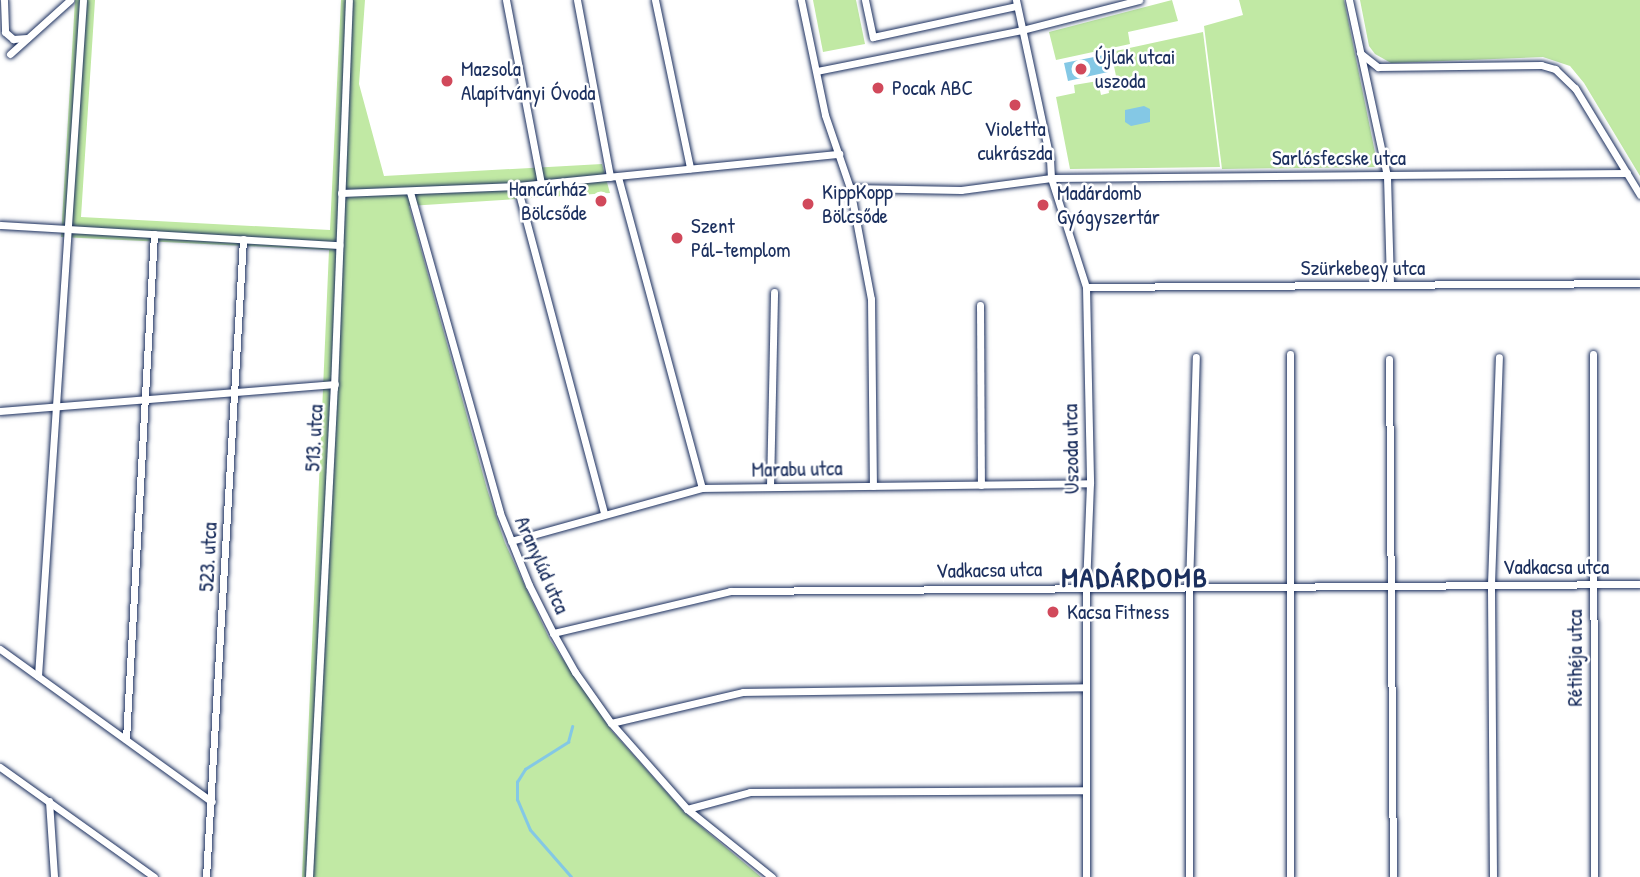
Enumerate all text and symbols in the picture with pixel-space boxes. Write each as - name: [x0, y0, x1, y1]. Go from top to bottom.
- place label: Újlak utcai uszoda: [1095, 44, 1176, 94]
- place label: Mazsola Alapítványi Óvoda: [461, 56, 595, 106]
- marker: Újlak utcai uszoda: [1073, 61, 1089, 77]
- marker: Mazsola Alapítványi Óvoda: [439, 73, 455, 89]
- place label: Pocak ABC: [892, 75, 973, 101]
- marker: Pocak ABC: [870, 80, 886, 96]
- marker: Violetta cukrászda: [1007, 97, 1023, 113]
- place label: Violetta cukrászda: [977, 116, 1053, 166]
- street label: Sarlósfecske utca: [1272, 145, 1406, 171]
- place label: Hancúrház Bölcsőde: [509, 176, 587, 226]
- place label: KippKopp Bölcsőde: [822, 179, 893, 229]
- place label: Madárdomb Gyógyszertár: [1057, 180, 1160, 230]
- marker: Hancúrház Bölcsőde: [593, 193, 609, 209]
- marker: KippKopp Bölcsőde: [800, 196, 816, 212]
- marker: Madárdomb Gyógyszertár: [1035, 197, 1051, 213]
- place label: Szent Pál-templom: [691, 213, 791, 263]
- marker: Szent Pál-templom: [669, 230, 685, 246]
- street label: Szürkebegy utca: [1301, 255, 1425, 281]
- street label: 513. utca: [300, 404, 328, 472]
- street label: Uszoda utca: [1058, 404, 1084, 494]
- street label: Marabu utca: [751, 456, 843, 482]
- street label: Aranylúd utca: [509, 512, 575, 618]
- street label: 523. utca: [194, 522, 222, 592]
- street label: Vadkacsa utca: [1503, 554, 1609, 580]
- street label: Vadkacsa utca: [936, 556, 1042, 584]
- district label: MADÁRDOMB: [1062, 560, 1208, 594]
- place label: Kacsa Fitness: [1067, 599, 1169, 625]
- marker: Kacsa Fitness: [1045, 604, 1061, 620]
- street label: Rétihéja utca: [1562, 610, 1588, 706]

